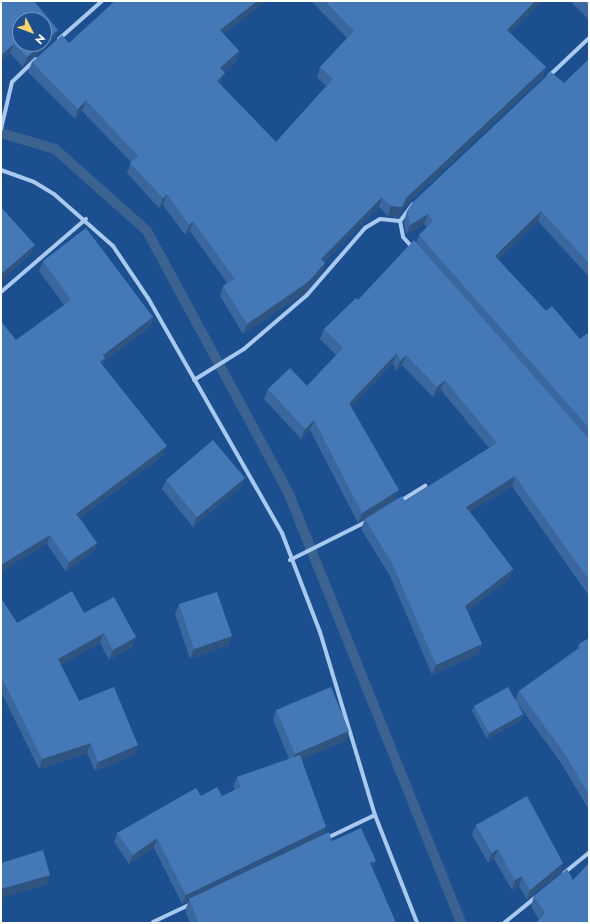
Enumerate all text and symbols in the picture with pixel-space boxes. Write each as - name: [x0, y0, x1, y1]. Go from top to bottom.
- north arrow: [12, 12, 52, 52]
- text: N: [31, 31, 49, 48]

